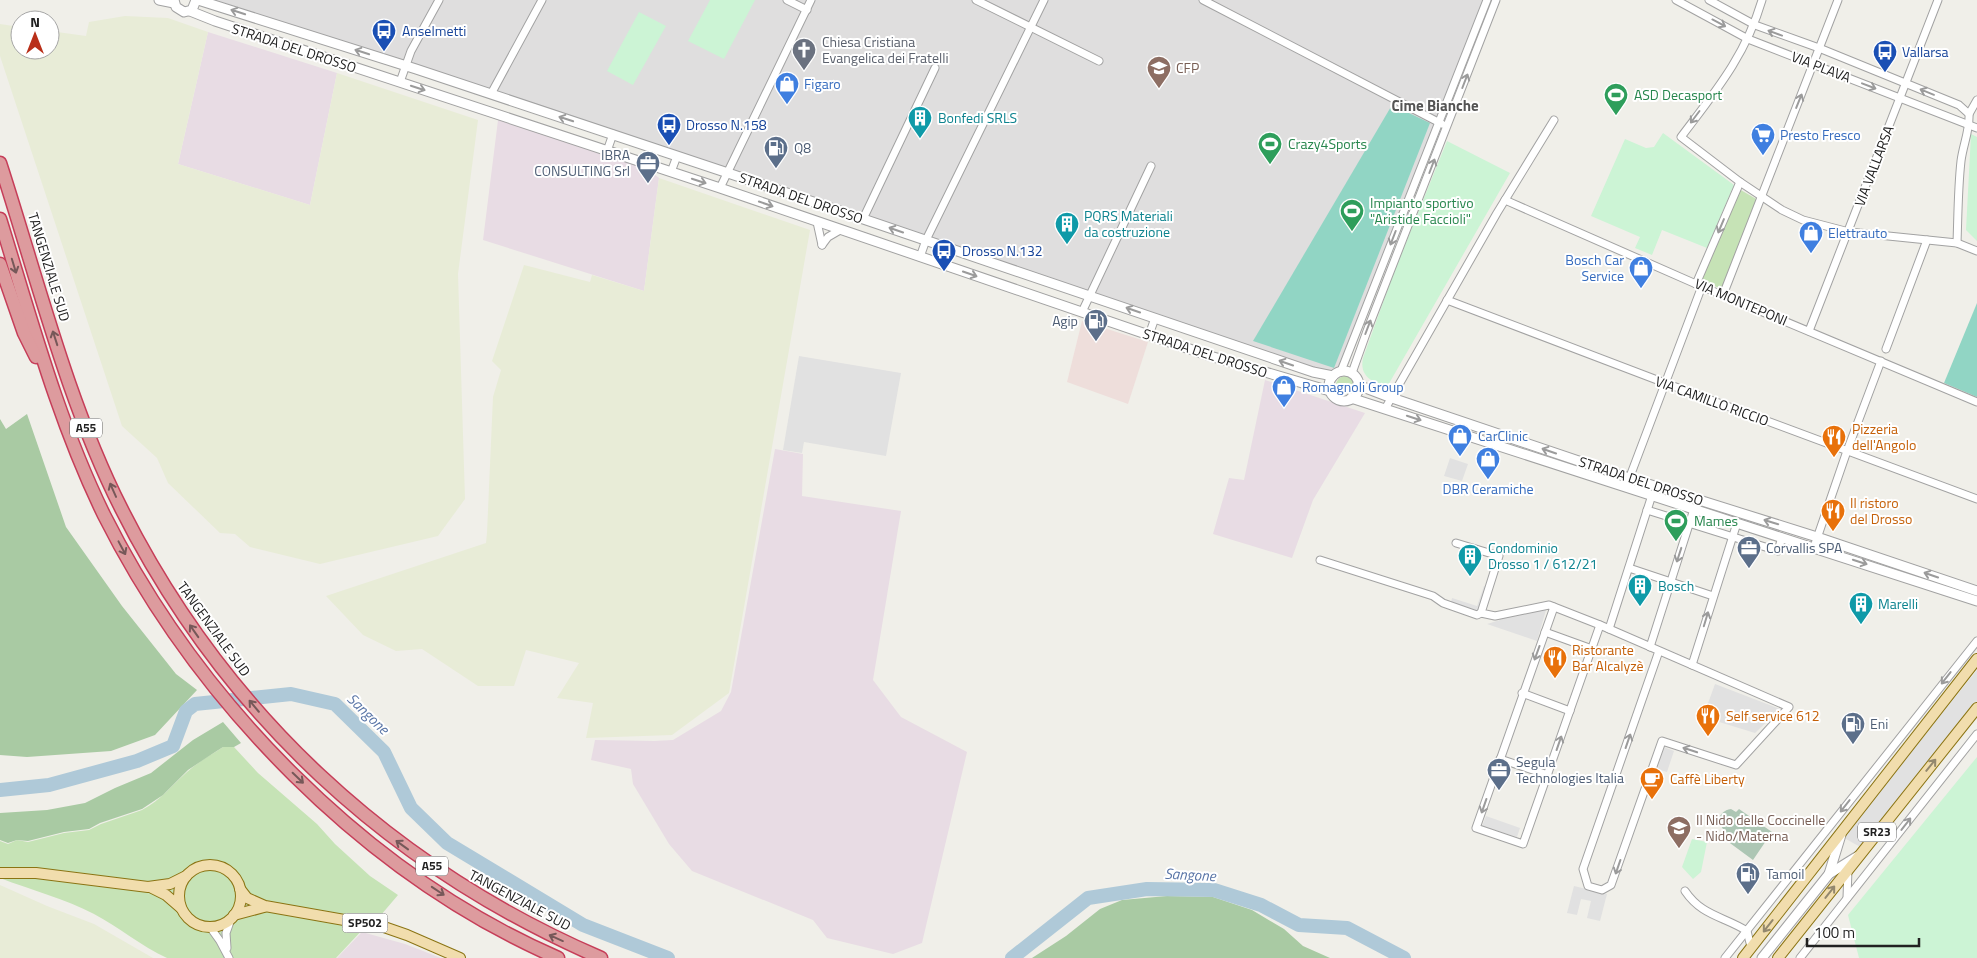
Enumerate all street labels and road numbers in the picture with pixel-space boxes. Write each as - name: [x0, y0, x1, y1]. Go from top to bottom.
- street label: STRADA DEL DROSSO: [229, 17, 359, 78]
- street label: VIA PLAVA: [1788, 46, 1855, 88]
- street label: VIA VALLARSA: [1848, 122, 1899, 209]
- street label: STRADA DEL DROSSO: [736, 166, 866, 229]
- street label: TANGENZIALE SUD: [23, 210, 76, 324]
- street label: VIA MONTEPONI: [1692, 273, 1791, 331]
- street label: STRADA DEL DROSSO: [1140, 322, 1270, 383]
- street label: VIA CAMILLO RICCIO: [1652, 370, 1772, 431]
- road number: A55: [70, 418, 102, 438]
- street label: STRADA DEL DROSSO: [1576, 450, 1706, 511]
- street label: TANGENZIALE SUD: [173, 577, 256, 681]
- road number: SR23: [1858, 822, 1896, 842]
- road number: A55: [416, 856, 448, 876]
- street label: TANGENZIALE SUD: [466, 864, 575, 935]
- road number: SP502: [342, 914, 388, 932]

